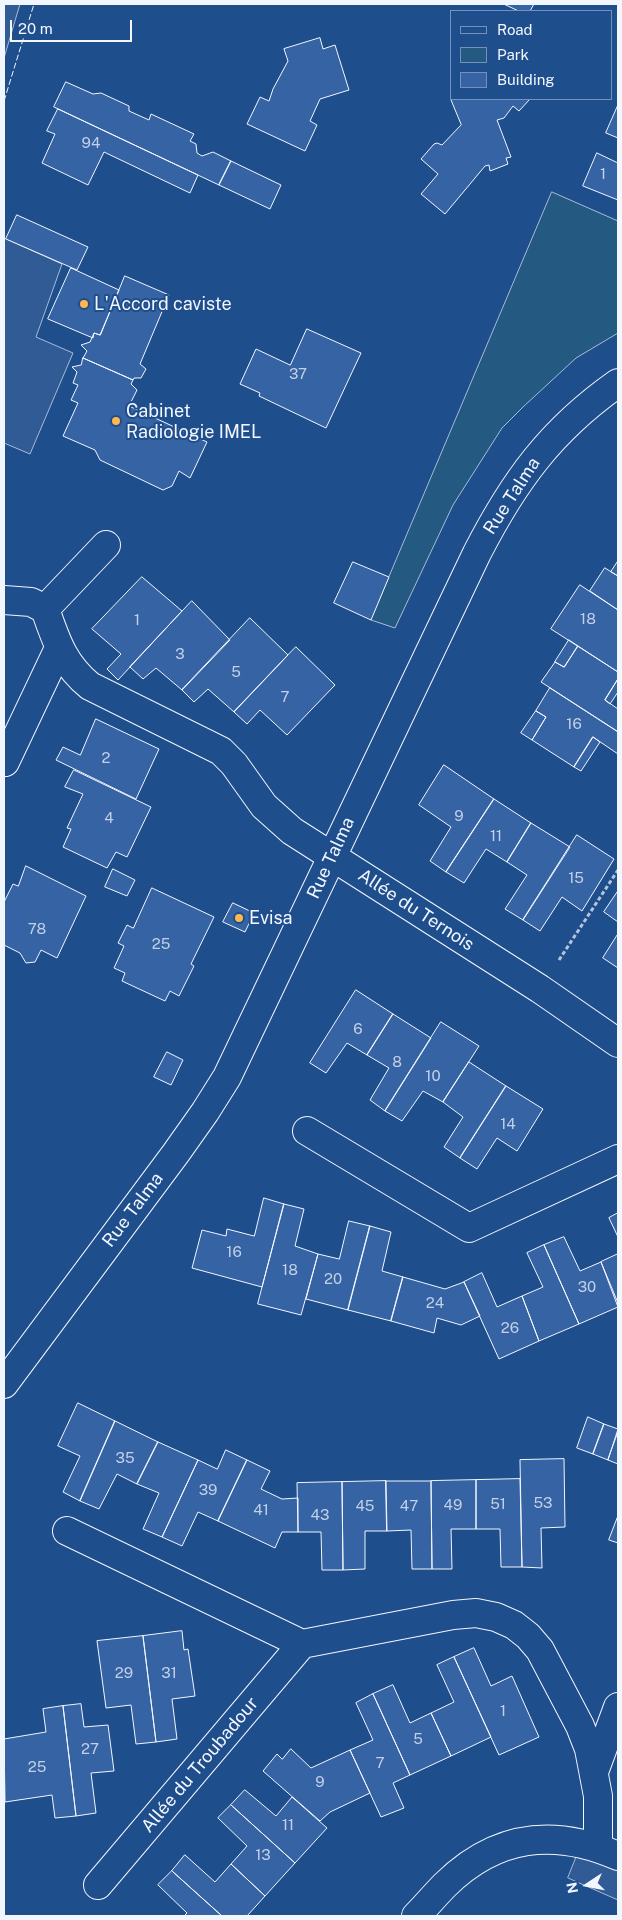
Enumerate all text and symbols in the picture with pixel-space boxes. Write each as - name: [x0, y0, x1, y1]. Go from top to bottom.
- scale bar: [12, 10, 135, 42]
- legend: [450, 10, 612, 100]
- text: 20 m: [18, 20, 53, 37]
- text: Road: [497, 21, 533, 38]
- text: Park: [497, 46, 529, 63]
- text: Building: [497, 71, 555, 88]
- house number: 94: [82, 134, 100, 152]
- house number: 1: [600, 165, 606, 183]
- place label: L'Accord caviste: [94, 293, 232, 315]
- marker: L'Accord caviste: [78, 298, 90, 310]
- house number: 37: [289, 365, 307, 383]
- place label: Cabinet Radiologie IMEL: [126, 400, 262, 442]
- marker: Cabinet Radiologie IMEL: [110, 415, 122, 427]
- street label: Rue Talma: [479, 453, 545, 539]
- house number: 18: [580, 610, 596, 628]
- house number: 1: [134, 611, 140, 629]
- house number: 3: [175, 645, 185, 663]
- house number: 5: [231, 663, 241, 681]
- house number: 7: [280, 688, 290, 706]
- house number: 16: [566, 715, 582, 733]
- house number: 2: [102, 749, 110, 767]
- house number: 9: [454, 807, 464, 825]
- house number: 4: [104, 809, 114, 827]
- street label: Rue Talma: [303, 814, 359, 902]
- house number: 11: [490, 827, 502, 845]
- street label: Allée du Ternois: [354, 864, 478, 956]
- house number: 15: [568, 869, 584, 887]
- place label: Evisa: [249, 907, 293, 929]
- marker: Evisa: [233, 912, 245, 924]
- house number: 78: [28, 920, 46, 938]
- house number: 25: [152, 935, 170, 953]
- house number: 6: [353, 1020, 363, 1038]
- house number: 8: [392, 1053, 402, 1071]
- house number: 10: [425, 1067, 441, 1085]
- house number: 14: [500, 1115, 516, 1133]
- street label: Rue Talma: [98, 1169, 168, 1251]
- house number: 16: [226, 1243, 242, 1261]
- house number: 18: [282, 1261, 298, 1279]
- house number: 20: [324, 1270, 342, 1288]
- house number: 30: [578, 1278, 596, 1296]
- house number: 24: [426, 1294, 444, 1312]
- house number: 26: [501, 1319, 519, 1337]
- house number: 35: [115, 1449, 135, 1467]
- house number: 39: [199, 1481, 217, 1499]
- house number: 53: [533, 1494, 553, 1512]
- house number: 51: [490, 1495, 506, 1513]
- house number: 49: [444, 1496, 462, 1514]
- house number: 45: [356, 1497, 374, 1515]
- house number: 47: [400, 1497, 418, 1515]
- house number: 41: [253, 1501, 269, 1519]
- house number: 43: [311, 1506, 329, 1524]
- house number: 29: [115, 1664, 133, 1682]
- house number: 31: [161, 1664, 177, 1682]
- street label: Allée du Troubadour: [137, 1693, 263, 1837]
- house number: 1: [500, 1702, 506, 1720]
- house number: 5: [413, 1730, 423, 1748]
- house number: 27: [81, 1740, 99, 1758]
- house number: 7: [375, 1754, 385, 1772]
- house number: 25: [28, 1758, 46, 1776]
- house number: 9: [315, 1773, 325, 1791]
- house number: 11: [282, 1816, 294, 1834]
- house number: 13: [255, 1846, 271, 1864]
- north arrow: [562, 1860, 612, 1910]
- text: N: [563, 1881, 581, 1895]

